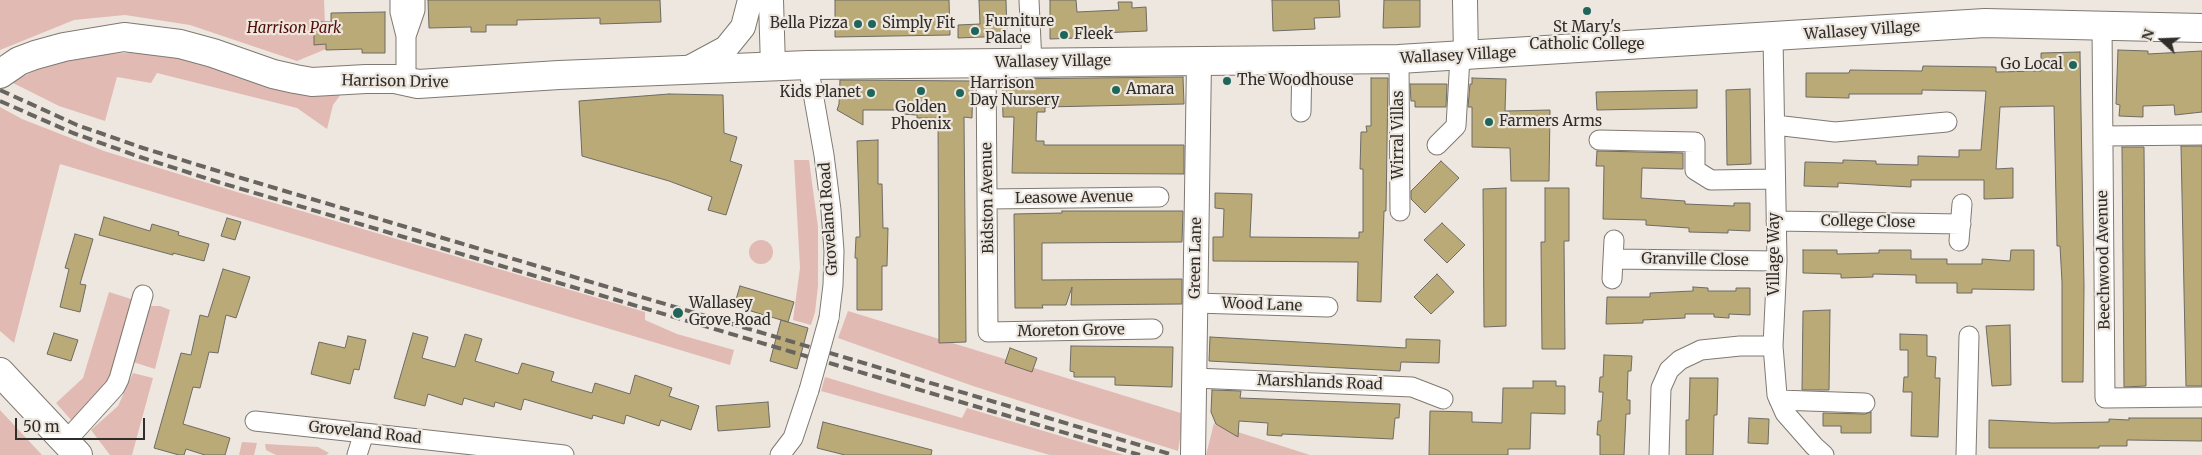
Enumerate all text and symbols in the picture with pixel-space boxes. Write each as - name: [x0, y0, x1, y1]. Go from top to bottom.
- marker: St Mary's Catholic College: [1581, 5, 1593, 17]
- place label: Furniture Palace: [985, 13, 1054, 48]
- place label: Bella Pizza: [770, 15, 848, 33]
- place label: Simply Fit: [882, 15, 955, 33]
- north arrow: [2137, 15, 2187, 65]
- marker: Bella Pizza: [852, 18, 864, 30]
- marker: Simply Fit: [866, 18, 878, 30]
- street label: Wallasey Village: [1803, 18, 1921, 44]
- place label: St Mary's Catholic College: [1530, 19, 1644, 54]
- park label: Harrison Park: [247, 20, 341, 38]
- marker: Furniture Palace: [969, 25, 981, 37]
- place label: Fleek: [1074, 26, 1113, 44]
- text: N: [2138, 27, 2158, 43]
- marker: Fleek: [1058, 29, 1070, 41]
- street label: Wallasey Village: [1400, 44, 1516, 68]
- street label: Wallasey Village: [995, 52, 1111, 72]
- place label: Go Local: [2001, 56, 2063, 74]
- marker: Go Local: [2067, 59, 2079, 71]
- street label: Harrison Drive: [341, 72, 449, 92]
- place label: The Woodhouse: [1237, 72, 1354, 90]
- place label: Harrison Day Nursery: [970, 75, 1060, 110]
- marker: The Woodhouse: [1221, 75, 1233, 87]
- place label: Amara: [1126, 81, 1174, 99]
- place label: Kids Planet: [780, 84, 861, 102]
- marker: Amara: [1110, 84, 1122, 96]
- marker: Golden Phoenix: [915, 85, 927, 97]
- marker: Kids Planet: [865, 87, 877, 99]
- marker: Harrison Day Nursery: [954, 87, 966, 99]
- street label: Wirral Villas: [1390, 91, 1408, 179]
- place label: Golden Phoenix: [891, 99, 951, 134]
- place label: Farmers Arms: [1499, 113, 1602, 131]
- marker: Farmers Arms: [1483, 116, 1495, 128]
- street label: Bidston Avenue: [978, 142, 998, 254]
- street label: Groveland Road: [816, 162, 842, 276]
- street label: Leasowe Avenue: [1015, 188, 1133, 208]
- street label: Beechwood Avenue: [2094, 190, 2114, 330]
- street label: Village Way: [1766, 212, 1784, 296]
- street label: College Close: [1821, 212, 1915, 232]
- street label: Green Lane: [1186, 217, 1206, 299]
- street label: Granville Close: [1641, 250, 1749, 270]
- place label: Wallasey Grove Road: [689, 295, 771, 330]
- street label: Wood Lane: [1221, 295, 1303, 315]
- marker: Wallasey Grove Road: [671, 306, 685, 320]
- street label: Moreton Grove: [1017, 321, 1125, 341]
- street label: Marshlands Road: [1257, 372, 1383, 394]
- scale bar: [18, 408, 148, 440]
- text: 50 m: [23, 417, 60, 436]
- street label: Groveland Road: [308, 418, 422, 448]

